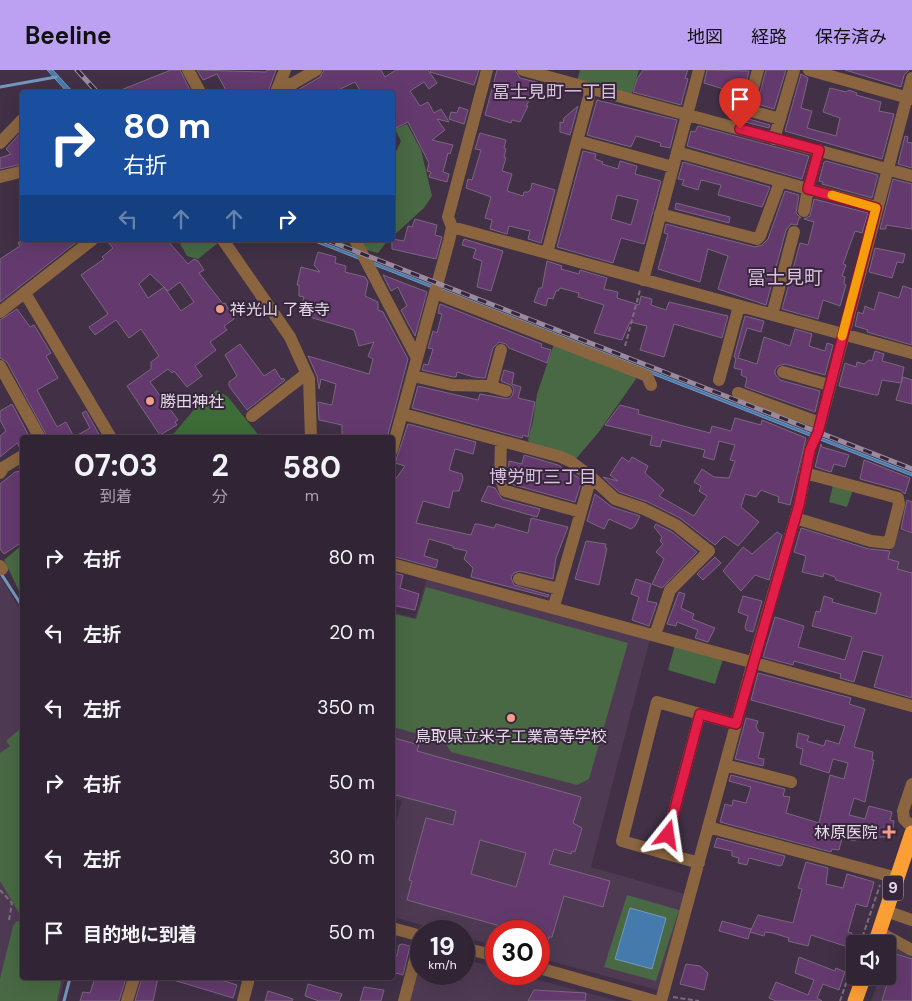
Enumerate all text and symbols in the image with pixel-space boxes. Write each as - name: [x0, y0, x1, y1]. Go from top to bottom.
- text: Beeline: [25, 20, 111, 51]
- text: 地図: [687, 25, 723, 49]
- text: 経路: [751, 25, 787, 49]
- text: 保存済み: [815, 25, 887, 49]
- pin: [719, 78, 761, 129]
- district label: 冨士見町一丁目: [492, 80, 618, 104]
- icon: arrive: [726, 85, 754, 113]
- text: 80 m: [123, 103, 211, 149]
- icon: right: [40, 110, 105, 175]
- text: 右折: [123, 151, 167, 180]
- icon: left: [114, 205, 142, 233]
- icon: ahead: [167, 205, 195, 233]
- icon: ahead: [220, 205, 248, 233]
- icon: right: [273, 205, 301, 233]
- district label: 冨士見町: [747, 265, 823, 290]
- place label: 祥光山 了春寺: [230, 299, 330, 320]
- marker: 祥光山 了春寺: [214, 303, 226, 315]
- place label: 勝田神社: [160, 391, 224, 412]
- marker: 勝田神社: [144, 395, 156, 407]
- text: 07:03: [74, 446, 158, 485]
- text: 2: [211, 446, 229, 485]
- text: 580: [282, 448, 341, 487]
- district label: 博労町三丁目: [489, 465, 597, 489]
- text: m: [305, 485, 319, 506]
- text: 到着: [100, 486, 132, 507]
- text: 分: [212, 486, 228, 507]
- icon: right: [40, 544, 68, 572]
- text: 80 m: [328, 545, 375, 570]
- text: 右折: [83, 547, 121, 572]
- icon: left: [40, 619, 68, 647]
- text: 20 m: [329, 620, 375, 645]
- text: 左折: [83, 622, 121, 647]
- icon: left: [40, 694, 68, 722]
- text: 350 m: [317, 695, 375, 720]
- text: 左折: [83, 697, 121, 722]
- marker: 鳥取県立米子工業高等学校: [505, 712, 517, 724]
- place label: 鳥取県立米子工業高等学校: [415, 726, 607, 747]
- icon: right: [40, 769, 68, 797]
- text: 50 m: [328, 770, 375, 795]
- text: 右折: [83, 772, 121, 797]
- position arrow: [641, 808, 693, 860]
- place label: 林原医院: [814, 822, 878, 843]
- marker: 林原医院: [882, 825, 896, 839]
- icon: left: [40, 844, 68, 872]
- text: 30 m: [329, 845, 375, 870]
- text: 左折: [83, 847, 121, 872]
- road number: 9: [883, 876, 903, 900]
- icon: arrive: [40, 919, 68, 947]
- text: 50 m: [328, 920, 375, 945]
- speed limit sign: 30: [485, 920, 550, 985]
- text: 目的地に到着: [83, 922, 197, 947]
- text: 19: [430, 930, 455, 963]
- map controls: [846, 935, 896, 985]
- button: sound: [846, 935, 896, 985]
- text: km/h: [428, 957, 457, 973]

